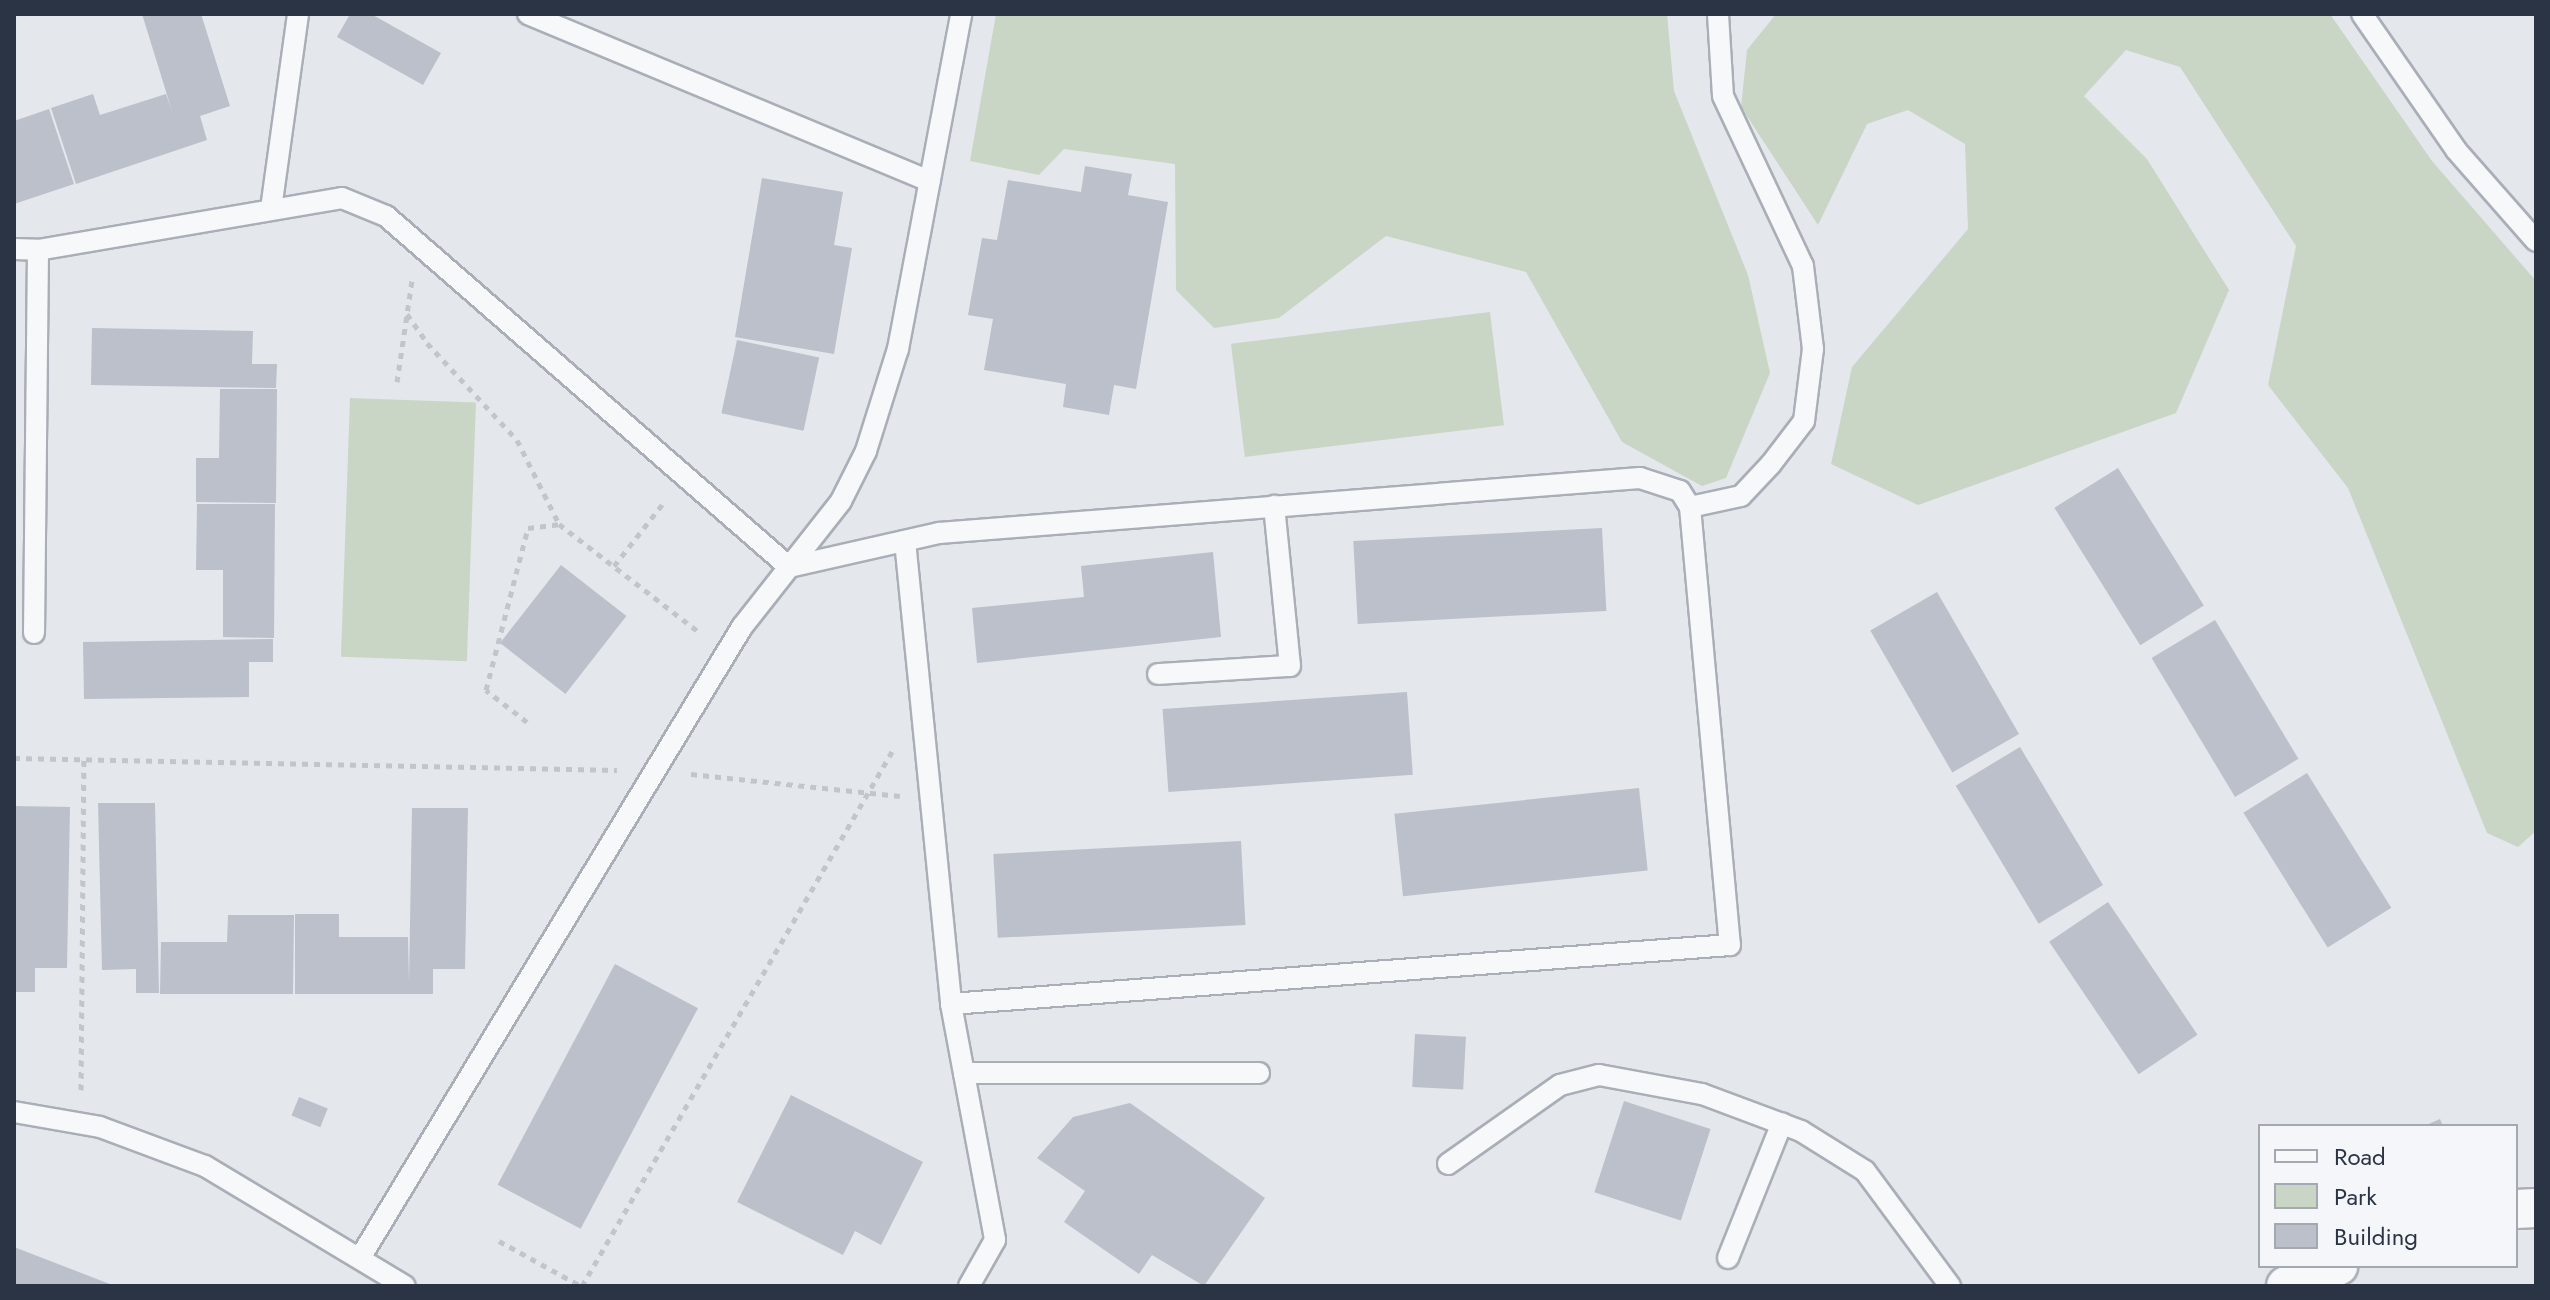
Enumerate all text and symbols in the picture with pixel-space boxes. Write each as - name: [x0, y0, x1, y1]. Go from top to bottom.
- legend: [2258, 1124, 2518, 1268]
- text: Road: [2334, 1139, 2386, 1174]
- text: Park: [2334, 1179, 2377, 1214]
- text: Building: [2334, 1219, 2418, 1254]

